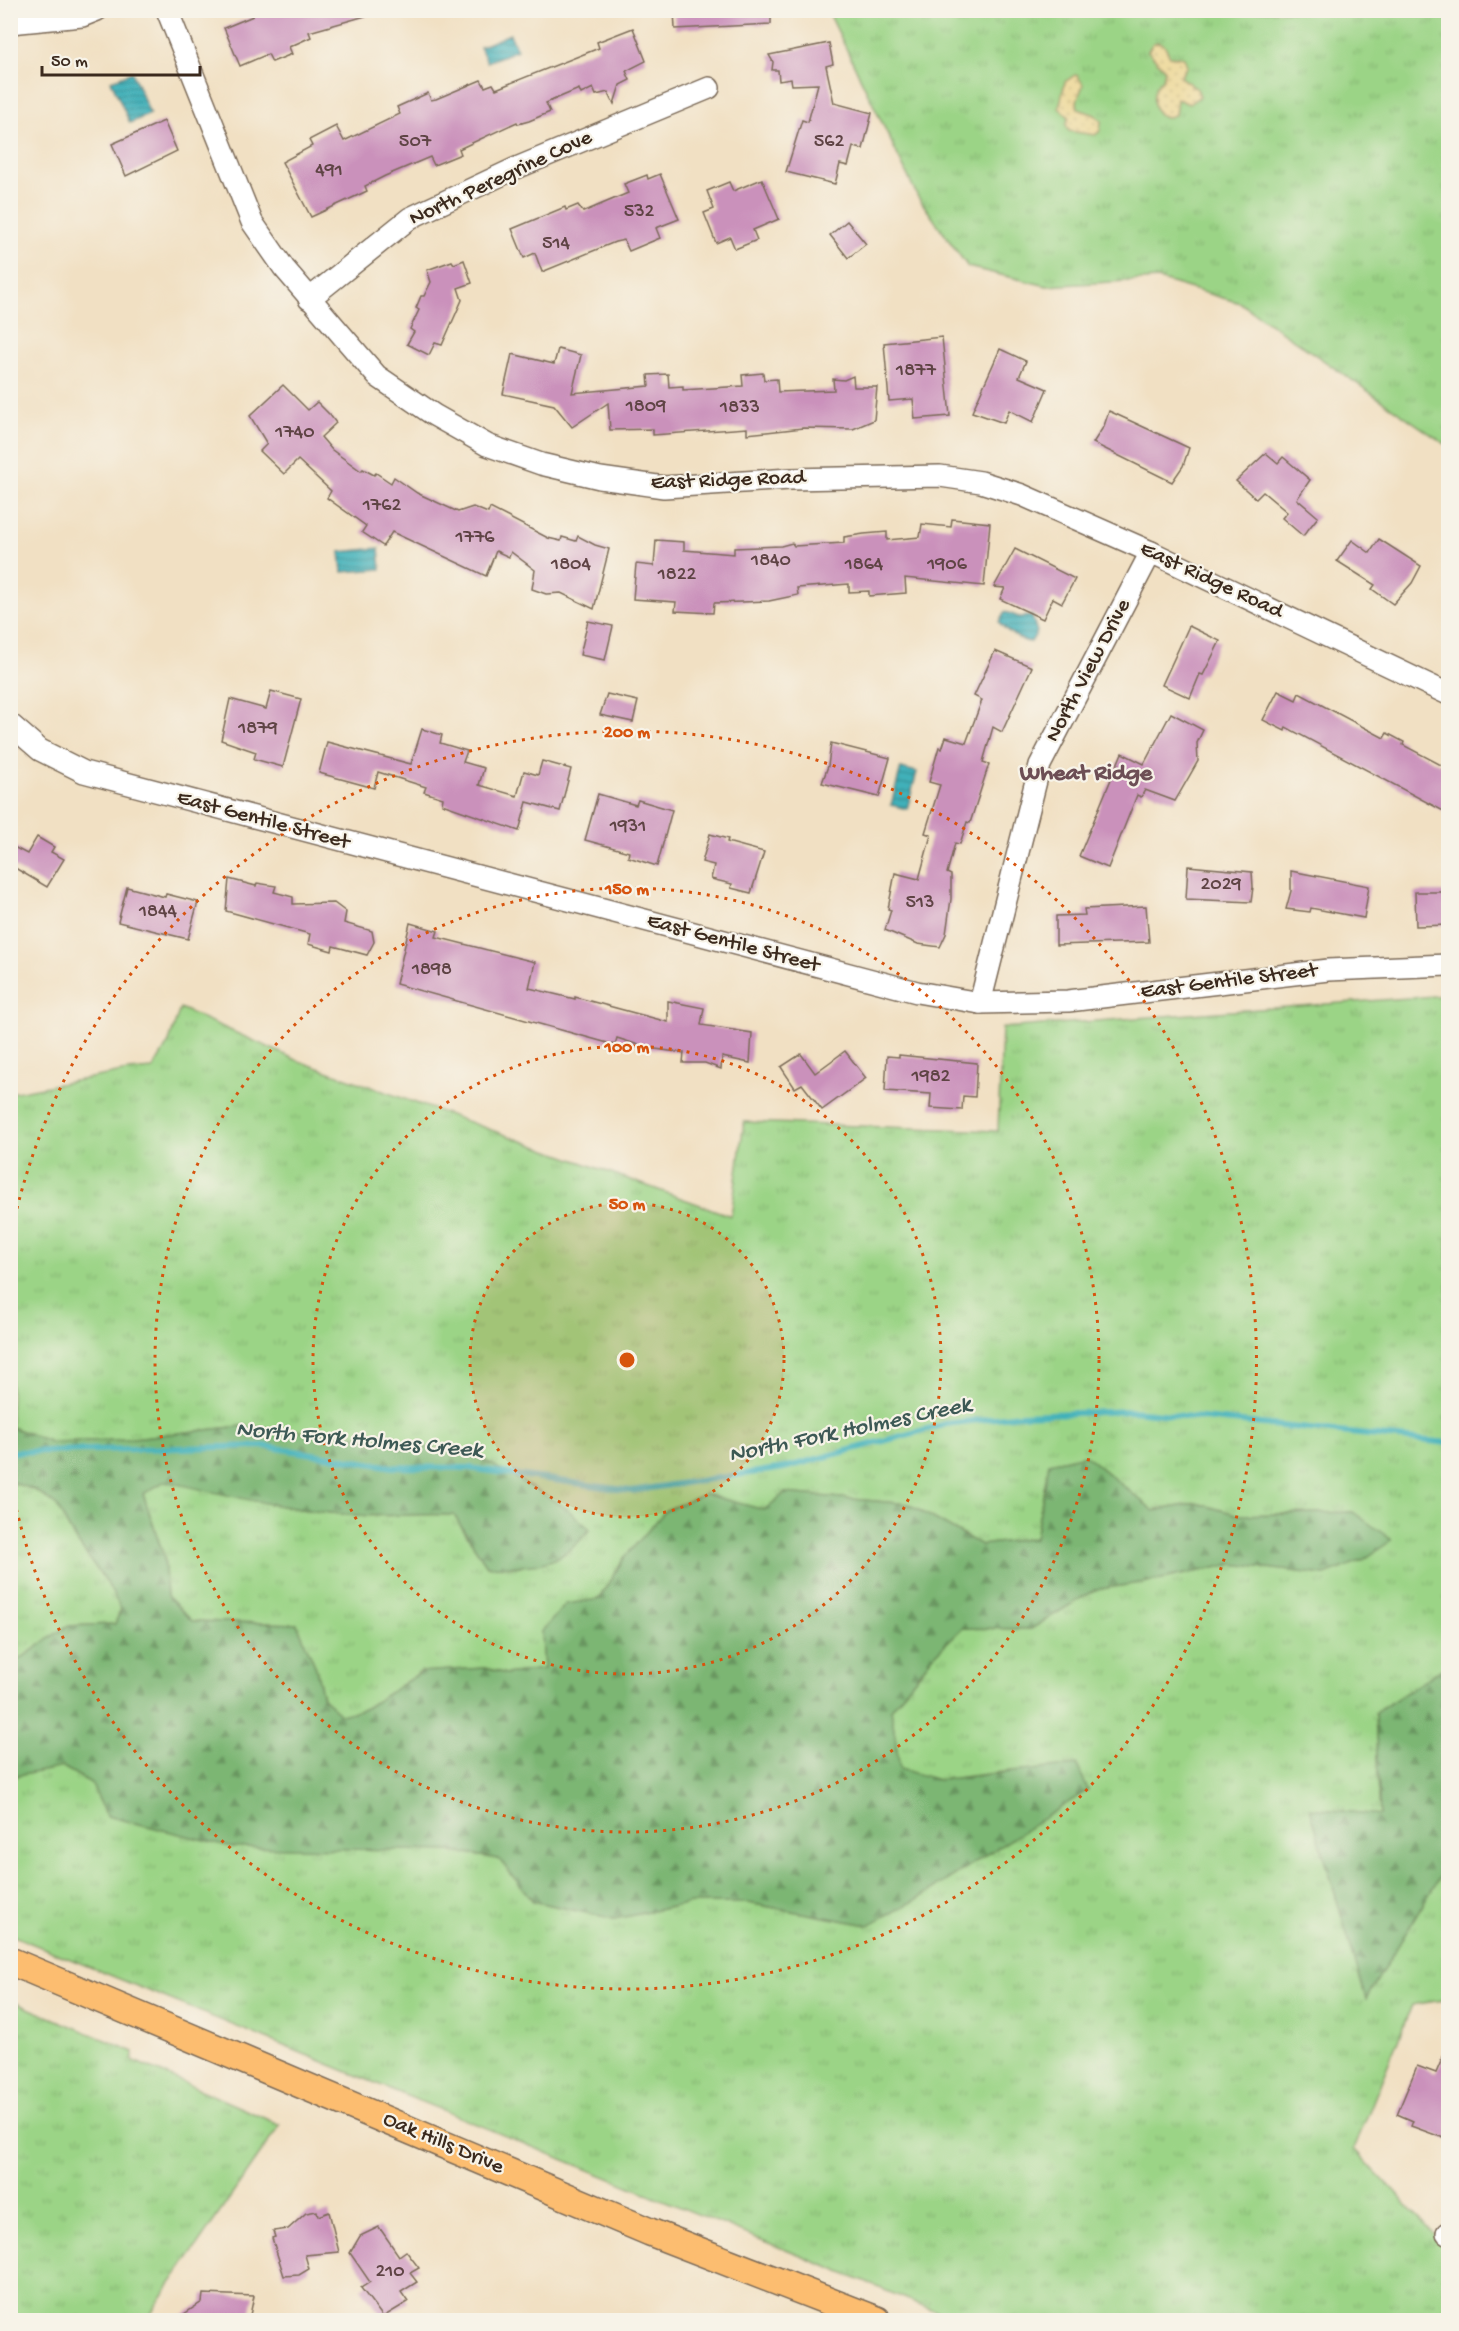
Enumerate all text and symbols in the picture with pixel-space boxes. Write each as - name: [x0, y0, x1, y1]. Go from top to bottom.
- scale bar: [42, 39, 200, 77]
- text: 50 m: [51, 52, 88, 73]
- street label: North Peregrine Cove: [405, 125, 597, 233]
- house number: 507: [399, 131, 432, 154]
- house number: 562: [814, 131, 844, 154]
- house number: 491: [315, 160, 343, 183]
- house number: 532: [624, 201, 655, 224]
- house number: 514: [542, 233, 571, 256]
- house number: 1877: [895, 360, 937, 383]
- house number: 1809: [625, 396, 666, 419]
- house number: 1833: [719, 397, 760, 420]
- house number: 1740: [274, 422, 315, 445]
- street label: East Ridge Road: [650, 465, 808, 497]
- house number: 1762: [362, 495, 401, 518]
- house number: 1776: [454, 527, 495, 550]
- street label: East Ridge Road: [1135, 537, 1288, 626]
- house number: 1840: [750, 550, 791, 573]
- house number: 1804: [550, 554, 591, 577]
- house number: 1864: [844, 554, 884, 577]
- house number: 1906: [926, 554, 968, 577]
- house number: 1822: [657, 564, 697, 587]
- street label: North View Drive: [1040, 595, 1138, 747]
- house number: 1879: [237, 718, 278, 741]
- text: 200 m: [604, 723, 650, 744]
- district label: Wheat Ridge: [1019, 760, 1154, 789]
- street label: East Gentile Street: [174, 785, 354, 857]
- house number: 1931: [609, 816, 646, 839]
- house number: 2029: [1201, 874, 1242, 897]
- text: 150 m: [604, 880, 649, 901]
- house number: 513: [906, 892, 934, 915]
- house number: 1844: [138, 901, 178, 924]
- street label: East Gentile Street: [644, 908, 824, 980]
- street label: East Gentile Street: [1139, 958, 1321, 1006]
- house number: 1898: [411, 959, 452, 982]
- text: 100 m: [604, 1038, 650, 1059]
- house number: 1982: [911, 1066, 951, 1089]
- text: 50 m: [609, 1195, 646, 1216]
- centre of rings: [617, 1350, 637, 1370]
- water label: North Fork Holmes Creek: [726, 1391, 976, 1471]
- water label: North Fork Holmes Creek: [235, 1416, 486, 1466]
- street label: Oak Hills Drive: [379, 2107, 508, 2181]
- house number: 210: [375, 2261, 405, 2284]

